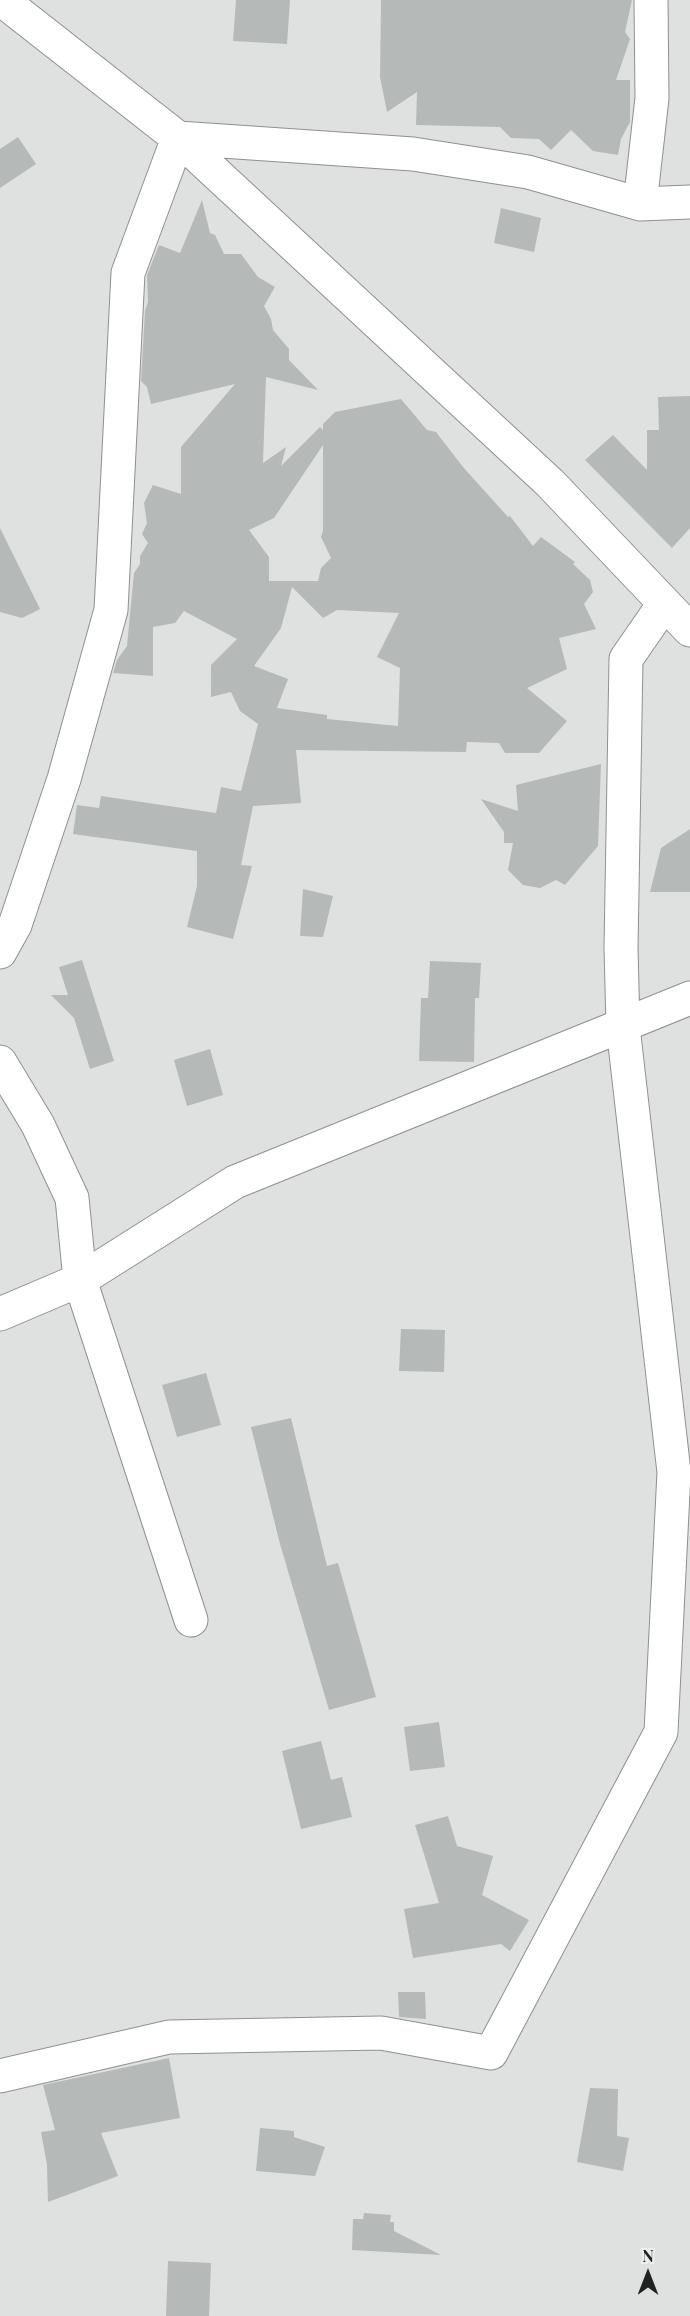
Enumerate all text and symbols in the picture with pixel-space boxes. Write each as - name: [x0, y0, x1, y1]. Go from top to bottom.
- north arrow: [618, 2244, 678, 2304]
- text: N: [642, 2245, 654, 2266]

